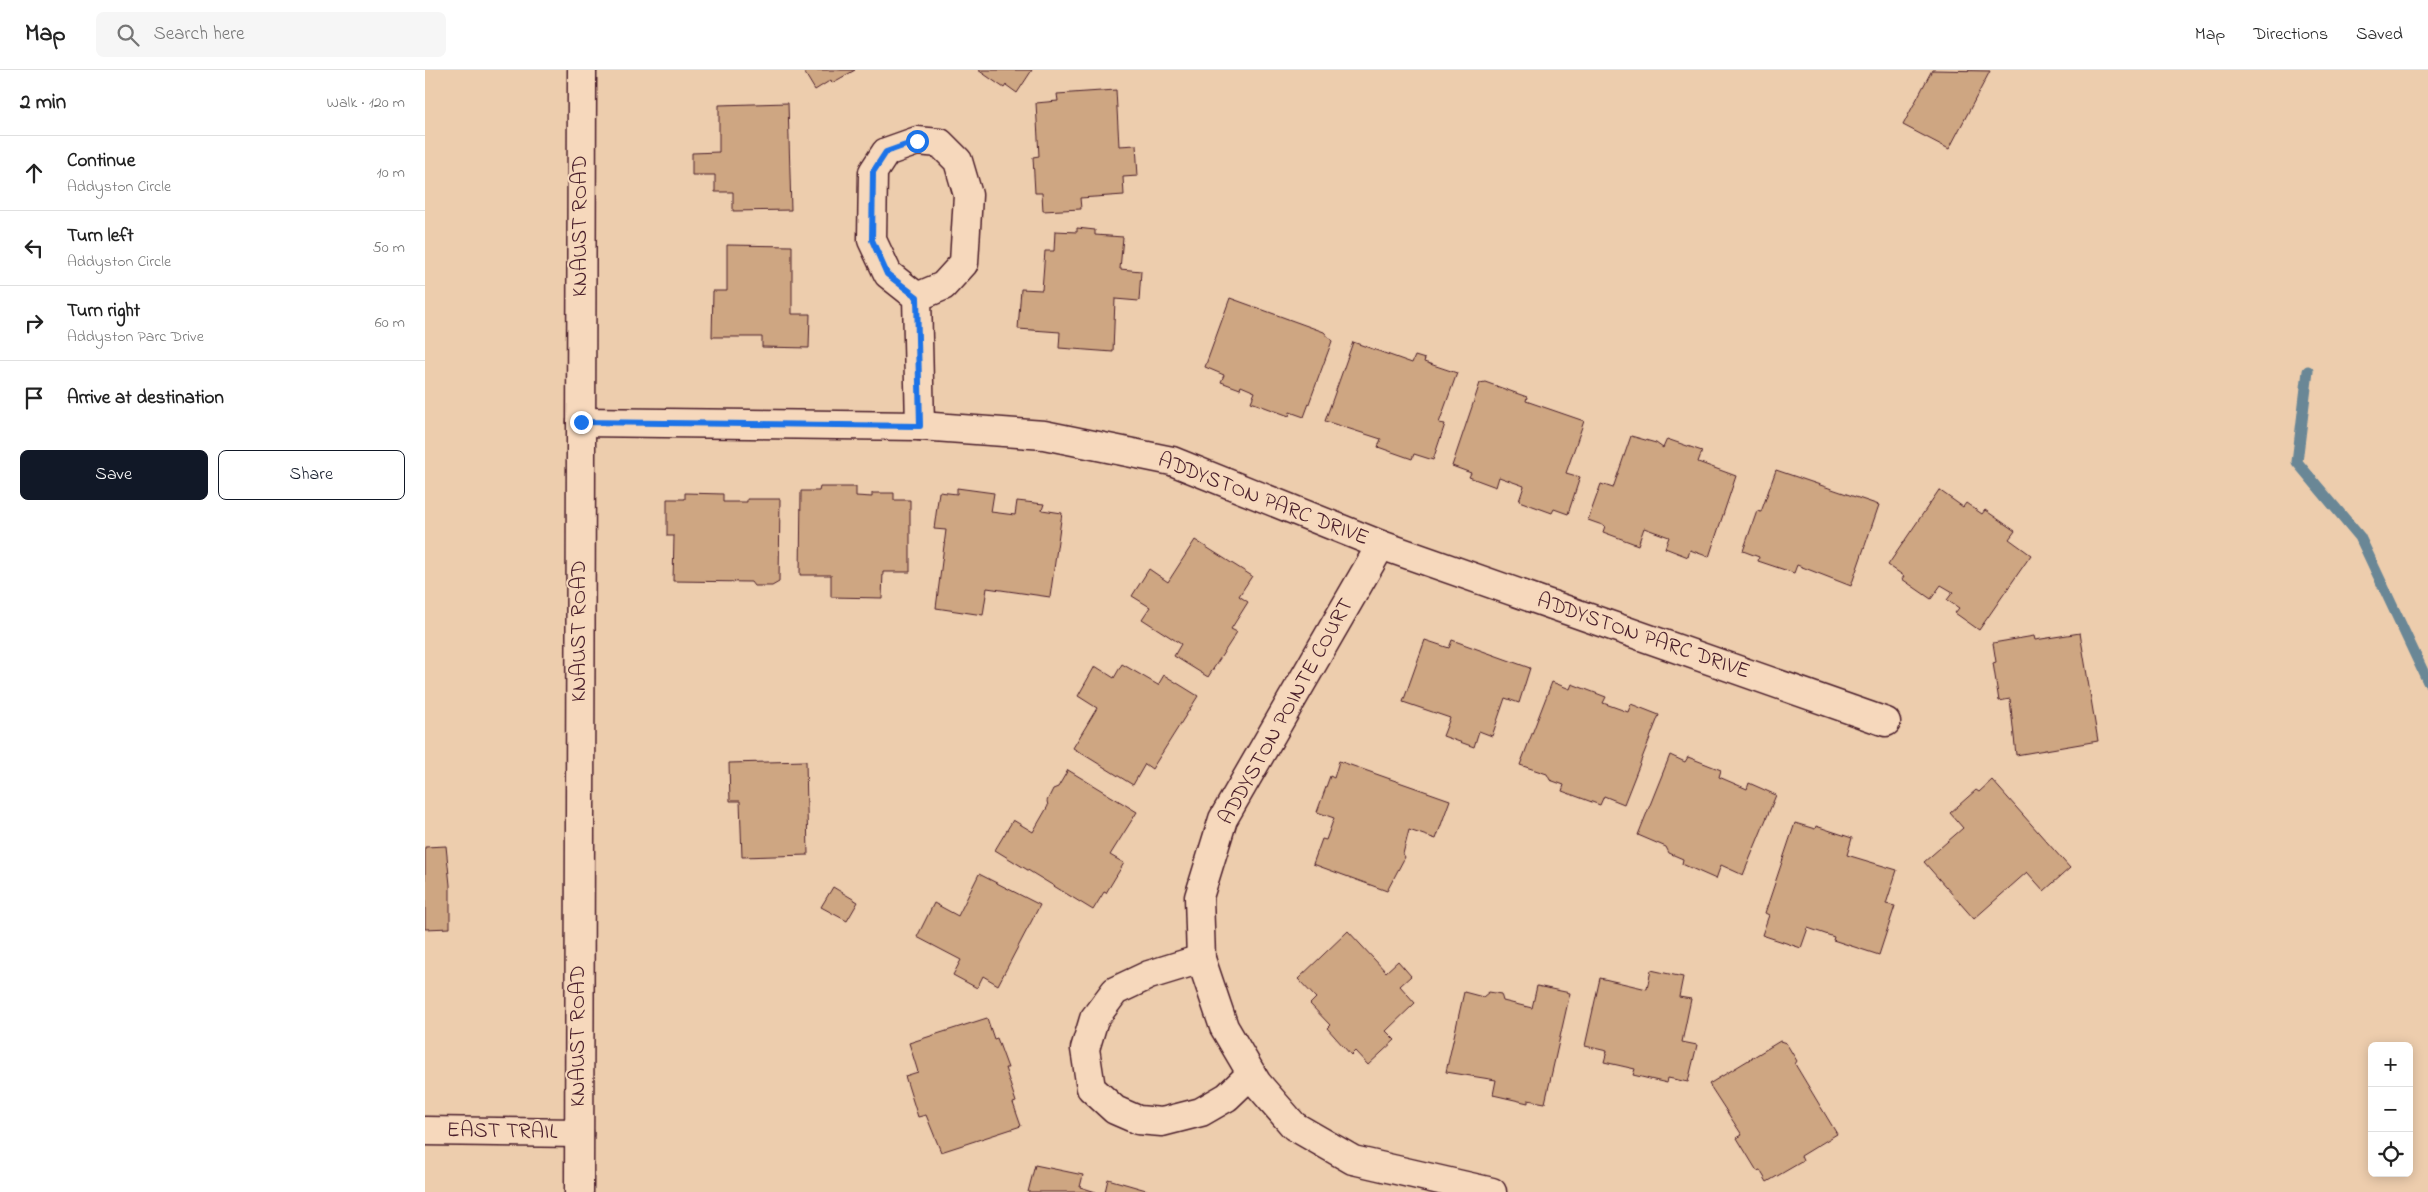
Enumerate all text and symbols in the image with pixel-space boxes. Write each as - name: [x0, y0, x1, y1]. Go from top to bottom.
- search box: [96, 12, 446, 57]
- text: Map: [25, 17, 66, 52]
- icon: search: [114, 21, 142, 49]
- text: Search here: [154, 21, 245, 48]
- text: Map: [2195, 22, 2225, 48]
- text: Directions: [2253, 22, 2328, 48]
- text: Saved: [2356, 22, 2403, 48]
- text: 2 min: [20, 88, 66, 118]
- text: Walk · 120 m: [326, 91, 405, 115]
- route start: [906, 130, 929, 153]
- text: Continue: [67, 148, 135, 175]
- street label: KNAUST ROAD: [565, 155, 597, 297]
- icon: ahead: [20, 159, 48, 187]
- text: 10 m: [377, 161, 405, 185]
- text: Addyston Circle: [67, 175, 171, 199]
- text: Turn left: [67, 223, 134, 250]
- icon: left: [20, 234, 48, 262]
- text: 50 m: [373, 236, 405, 260]
- text: Addyston Circle: [67, 250, 171, 274]
- text: Turn right: [67, 298, 140, 325]
- icon: right: [20, 309, 48, 337]
- text: 60 m: [375, 311, 405, 335]
- text: Addyston Parc Drive: [67, 325, 204, 349]
- icon: arrive: [20, 384, 48, 412]
- text: Arrive at destination: [67, 385, 224, 412]
- route end: [570, 411, 593, 434]
- street label: ADDYSTON PARC DRIVE: [1153, 445, 1373, 555]
- button: Save: [20, 450, 208, 500]
- button: Share: [218, 450, 405, 500]
- street label: KNAUST ROAD: [564, 560, 596, 702]
- street label: ADDYSTON PARC DRIVE: [1532, 585, 1754, 689]
- street label: ADDYSTON POINTE COURT: [1211, 593, 1363, 831]
- street label: KNAUST ROAD: [563, 965, 595, 1107]
- map controls: [2368, 1042, 2413, 1177]
- button: +: [2368, 1042, 2413, 1087]
- button: −: [2368, 1087, 2413, 1132]
- street label: EAST TRAIL: [446, 1115, 559, 1149]
- button: locate: [2368, 1132, 2413, 1177]

